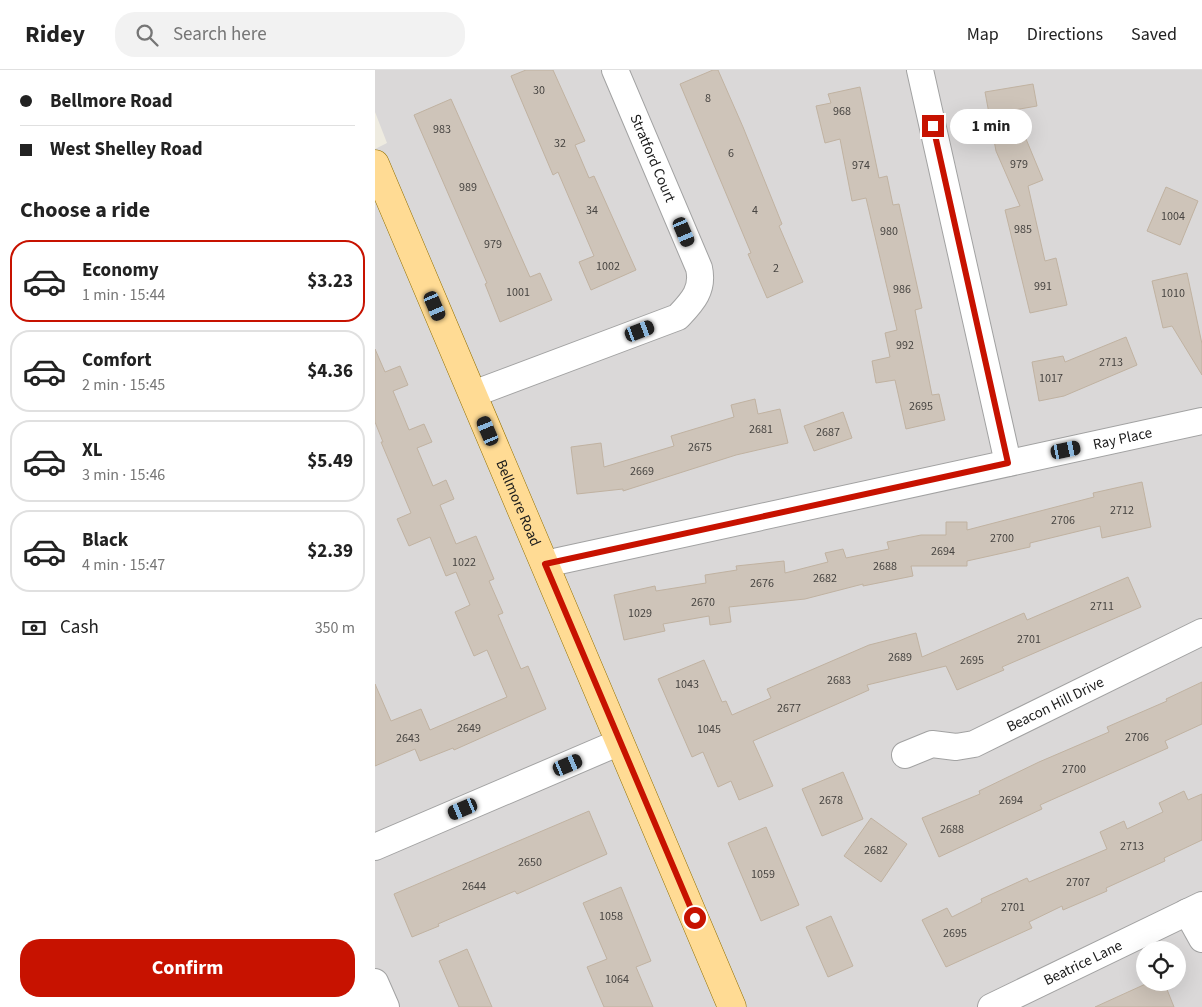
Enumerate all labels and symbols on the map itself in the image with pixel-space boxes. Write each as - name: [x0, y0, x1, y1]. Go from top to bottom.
- house number: 30: [533, 82, 545, 99]
- house number: 8: [705, 90, 711, 107]
- house number: 968: [833, 103, 851, 120]
- callout: 1 min: [951, 108, 1033, 144]
- street label: Stratford Court: [625, 111, 681, 205]
- route end: [922, 115, 944, 137]
- house number: 983: [433, 121, 451, 138]
- house number: 32: [554, 135, 566, 152]
- house number: 6: [728, 145, 734, 162]
- house number: 979: [1010, 156, 1028, 173]
- house number: 974: [852, 157, 870, 174]
- house number: 989: [459, 179, 477, 196]
- house number: 34: [586, 202, 598, 219]
- house number: 4: [752, 202, 758, 219]
- house number: 1004: [1161, 208, 1185, 225]
- car: [671, 215, 696, 249]
- house number: 985: [1014, 221, 1032, 238]
- house number: 980: [880, 223, 898, 240]
- house number: 979: [484, 236, 502, 253]
- house number: 1002: [596, 258, 620, 275]
- house number: 2: [773, 260, 779, 277]
- house number: 991: [1034, 278, 1052, 295]
- house number: 986: [893, 281, 911, 298]
- house number: 1001: [506, 284, 530, 301]
- house number: 1010: [1161, 285, 1185, 302]
- car: [422, 289, 447, 323]
- car: [623, 319, 656, 343]
- house number: 992: [896, 337, 914, 354]
- house number: 2713: [1099, 354, 1123, 371]
- house number: 1017: [1039, 370, 1063, 387]
- house number: 2695: [909, 398, 933, 415]
- car: [475, 414, 500, 448]
- house number: 2681: [749, 421, 773, 438]
- street label: Ray Place: [1091, 422, 1154, 455]
- house number: 2687: [816, 424, 840, 441]
- house number: 2675: [688, 439, 712, 456]
- car: [1049, 440, 1082, 460]
- street label: Bellmore Road: [490, 456, 546, 550]
- house number: 2669: [630, 463, 654, 480]
- house number: 2712: [1110, 502, 1134, 519]
- house number: 2706: [1051, 512, 1075, 529]
- house number: 2700: [990, 530, 1014, 547]
- house number: 2694: [931, 543, 955, 560]
- house number: 1022: [452, 554, 476, 571]
- house number: 2688: [873, 558, 897, 575]
- house number: 2682: [813, 570, 837, 587]
- house number: 2676: [750, 575, 774, 592]
- house number: 2670: [691, 594, 715, 611]
- house number: 2711: [1090, 598, 1114, 615]
- house number: 1029: [628, 605, 652, 622]
- house number: 2701: [1017, 631, 1041, 648]
- house number: 2689: [888, 649, 912, 666]
- house number: 2695: [960, 652, 984, 669]
- house number: 2683: [827, 672, 851, 689]
- street label: Beacon Hill Drive: [1003, 672, 1108, 737]
- house number: 1043: [675, 676, 699, 693]
- house number: 2677: [777, 700, 801, 717]
- house number: 2649: [457, 720, 481, 737]
- house number: 1045: [697, 721, 721, 738]
- house number: 2706: [1125, 729, 1149, 746]
- house number: 2643: [396, 730, 420, 747]
- car: [551, 752, 584, 778]
- house number: 2700: [1062, 761, 1086, 778]
- house number: 2678: [819, 792, 843, 809]
- house number: 2694: [999, 792, 1023, 809]
- car: [446, 796, 479, 822]
- house number: 2688: [940, 821, 964, 838]
- house number: 2713: [1120, 838, 1144, 855]
- house number: 2682: [864, 842, 888, 859]
- house number: 2650: [518, 854, 542, 871]
- house number: 1059: [751, 866, 775, 883]
- house number: 2707: [1066, 874, 1090, 891]
- house number: 2644: [462, 878, 486, 895]
- house number: 2701: [1001, 899, 1025, 916]
- route start: [684, 907, 706, 929]
- house number: 1058: [599, 908, 623, 925]
- house number: 2695: [943, 925, 967, 942]
- street label: Beatrice Lane: [1040, 935, 1126, 991]
- house number: 1064: [605, 971, 629, 988]

